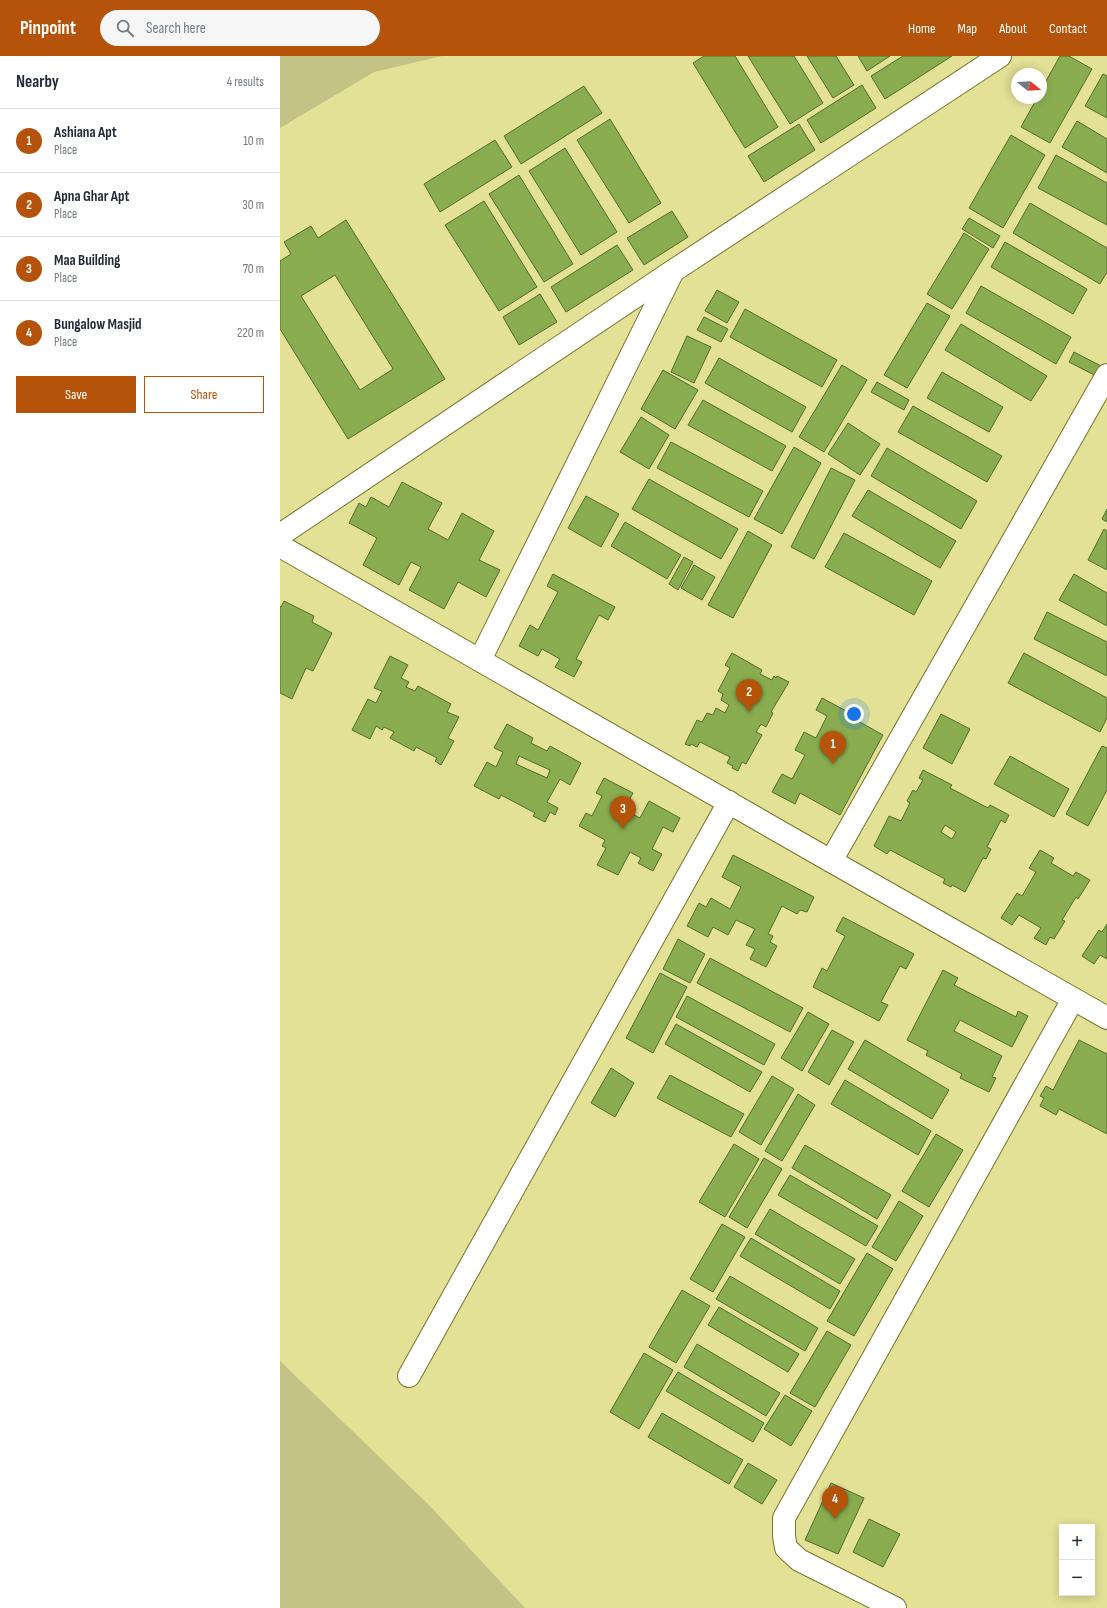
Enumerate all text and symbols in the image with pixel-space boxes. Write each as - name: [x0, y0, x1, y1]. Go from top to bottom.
- search box: [100, 10, 380, 46]
- text: Pinpoint: [20, 17, 76, 40]
- icon: search: [114, 17, 136, 39]
- text: Search here: [146, 19, 206, 38]
- text: Home: [908, 20, 936, 37]
- text: Map: [958, 20, 977, 37]
- text: About: [999, 20, 1027, 37]
- text: Contact: [1049, 20, 1087, 37]
- north arrow: [1011, 68, 1047, 104]
- text: Nearby: [16, 72, 59, 92]
- text: 4 results: [227, 74, 264, 90]
- text: Ashiana Apt: [54, 123, 117, 142]
- text: 1: [26, 133, 32, 149]
- text: 10 m: [243, 133, 264, 149]
- text: Place: [54, 142, 77, 158]
- text: Apna Ghar Apt: [54, 187, 129, 206]
- text: 2: [26, 197, 32, 213]
- text: 30 m: [242, 197, 264, 213]
- text: Place: [54, 206, 77, 222]
- text: Maa Building: [54, 251, 120, 270]
- text: 3: [26, 261, 32, 277]
- text: 70 m: [243, 261, 264, 277]
- text: Place: [54, 270, 77, 286]
- text: Bungalow Masjid: [54, 315, 142, 334]
- text: 4: [26, 325, 32, 341]
- text: 220 m: [237, 325, 264, 341]
- text: Place: [54, 334, 77, 350]
- button: Save: [16, 376, 136, 413]
- button: Share: [144, 376, 264, 413]
- pin: 2: [736, 679, 762, 712]
- your location: [844, 704, 864, 724]
- pin: 1: [820, 731, 846, 764]
- pin: 3: [610, 796, 636, 829]
- pin: 4: [822, 1486, 848, 1519]
- map controls: [1059, 1524, 1095, 1596]
- button: +: [1059, 1524, 1095, 1560]
- button: −: [1059, 1560, 1095, 1596]

